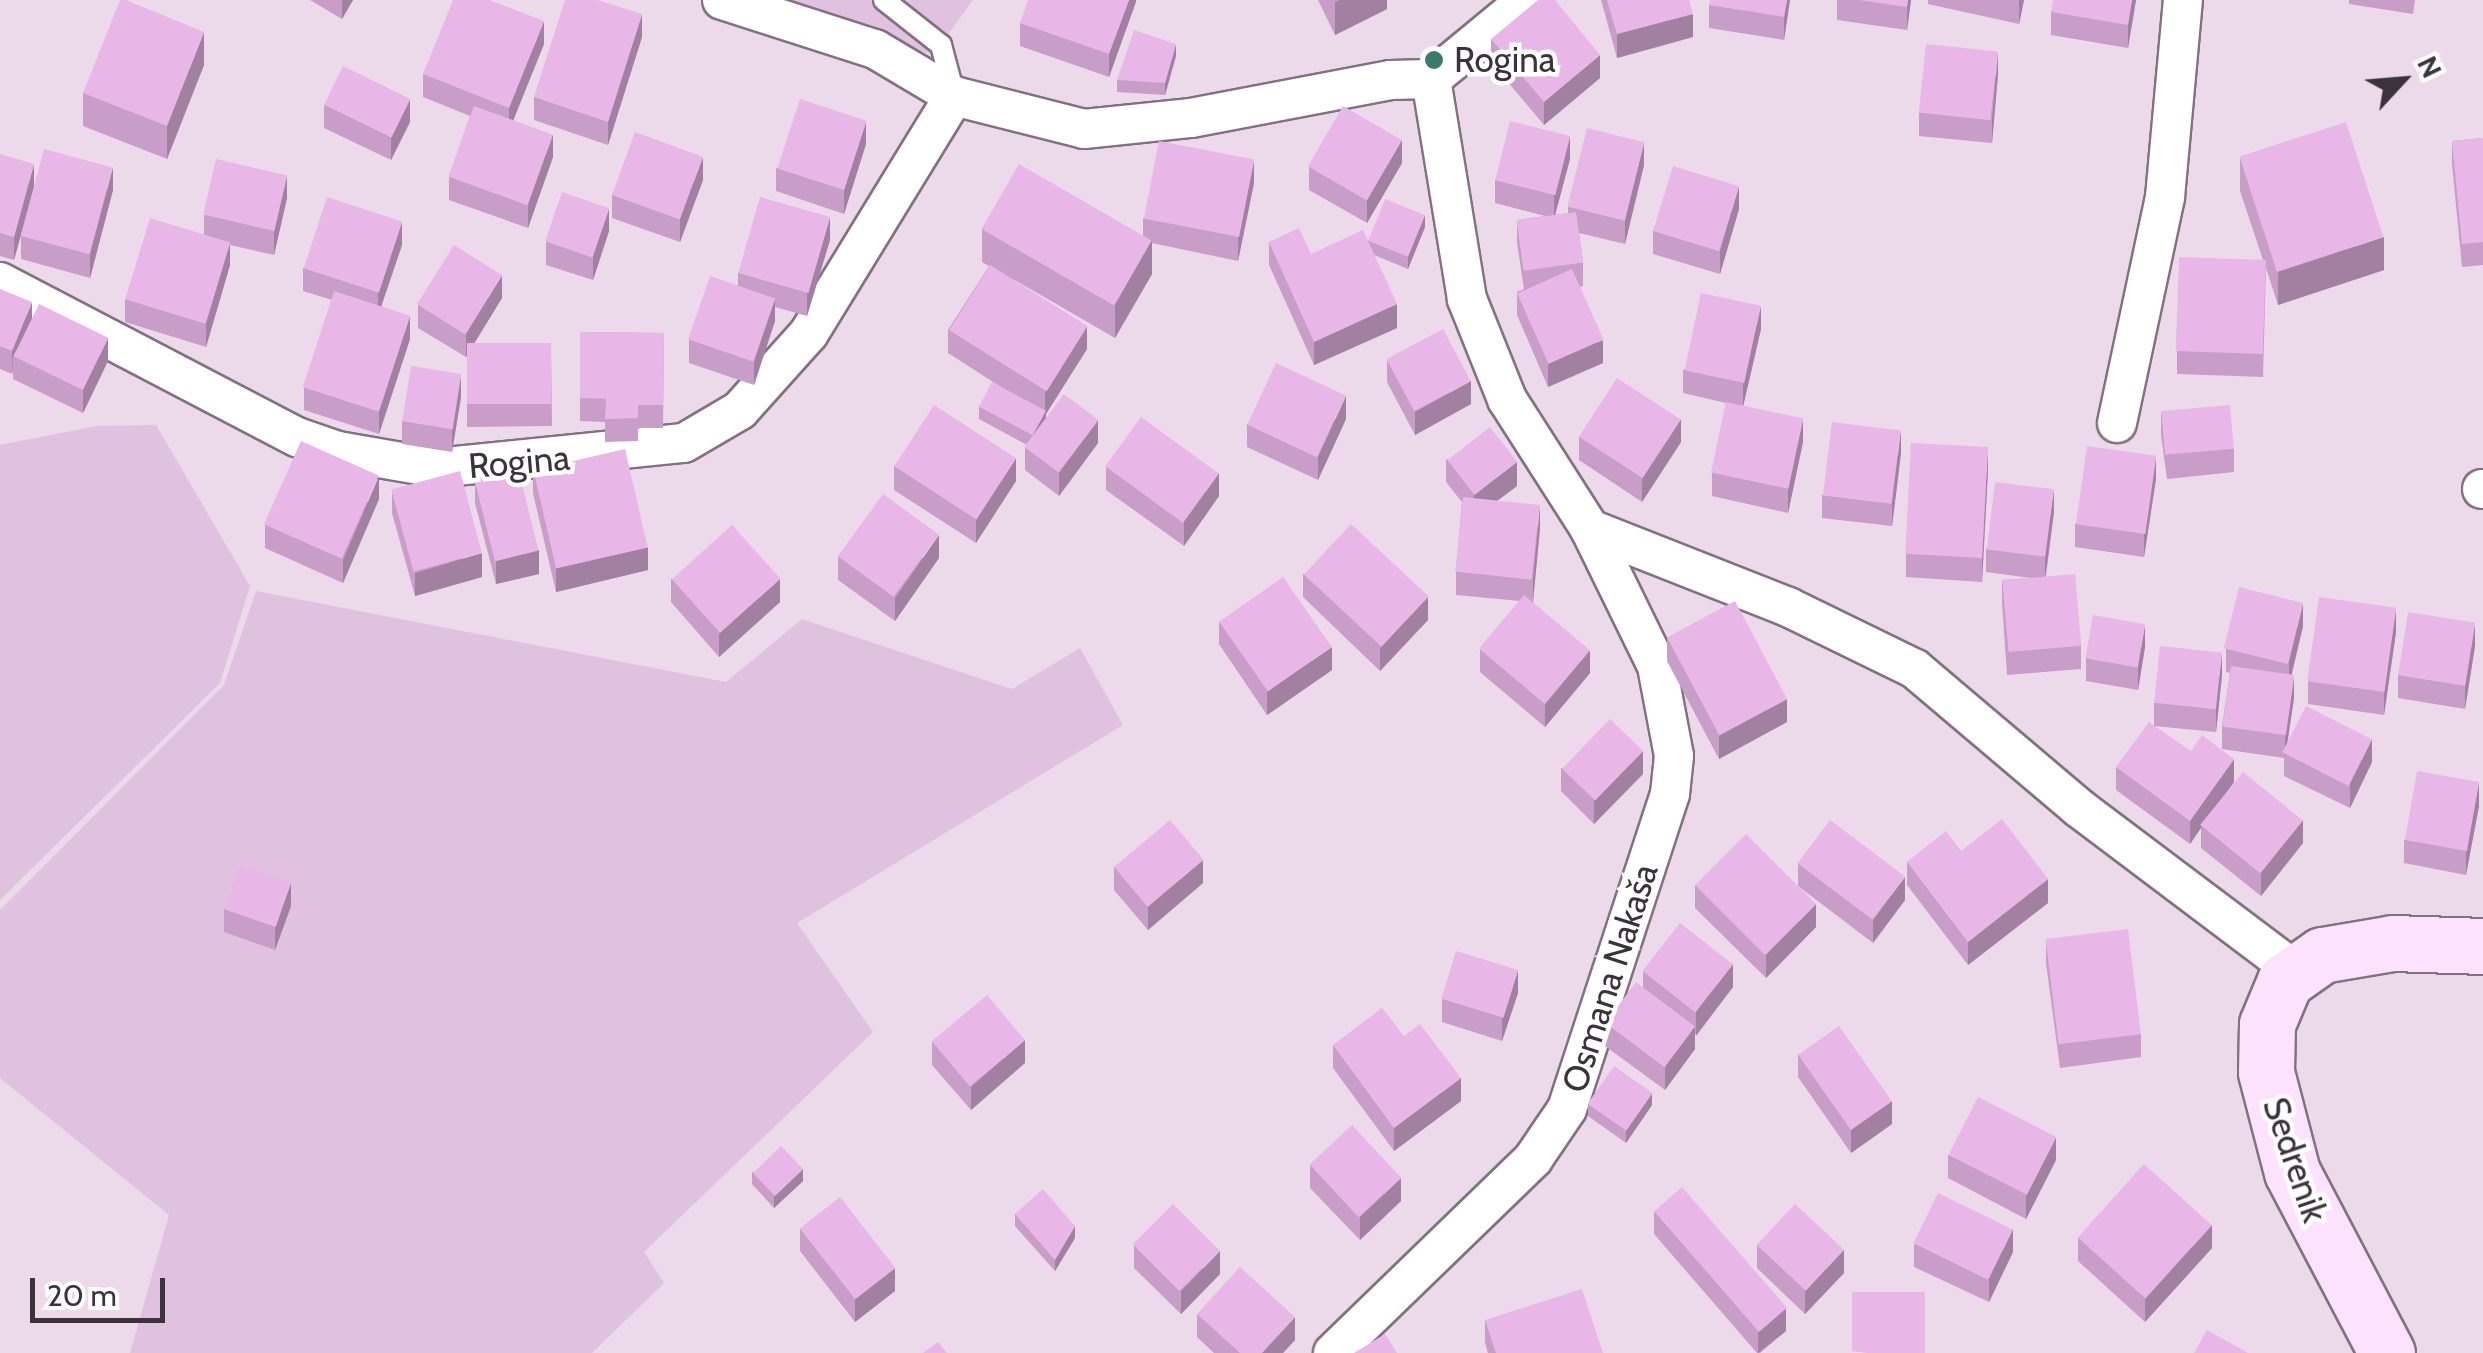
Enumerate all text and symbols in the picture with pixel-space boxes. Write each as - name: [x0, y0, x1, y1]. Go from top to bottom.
- north arrow: [2353, 30, 2453, 130]
- place label: Rogina: [1454, 39, 1556, 81]
- marker: Rogina: [1423, 49, 1445, 71]
- text: N: [2410, 50, 2450, 83]
- street label: Rogina: [467, 437, 571, 487]
- street label: Osmana Nakaša: [1553, 859, 1667, 1097]
- street label: Sedrenik: [2254, 1092, 2336, 1228]
- scale bar: [35, 1258, 170, 1320]
- text: 20 m: [47, 1277, 117, 1314]

